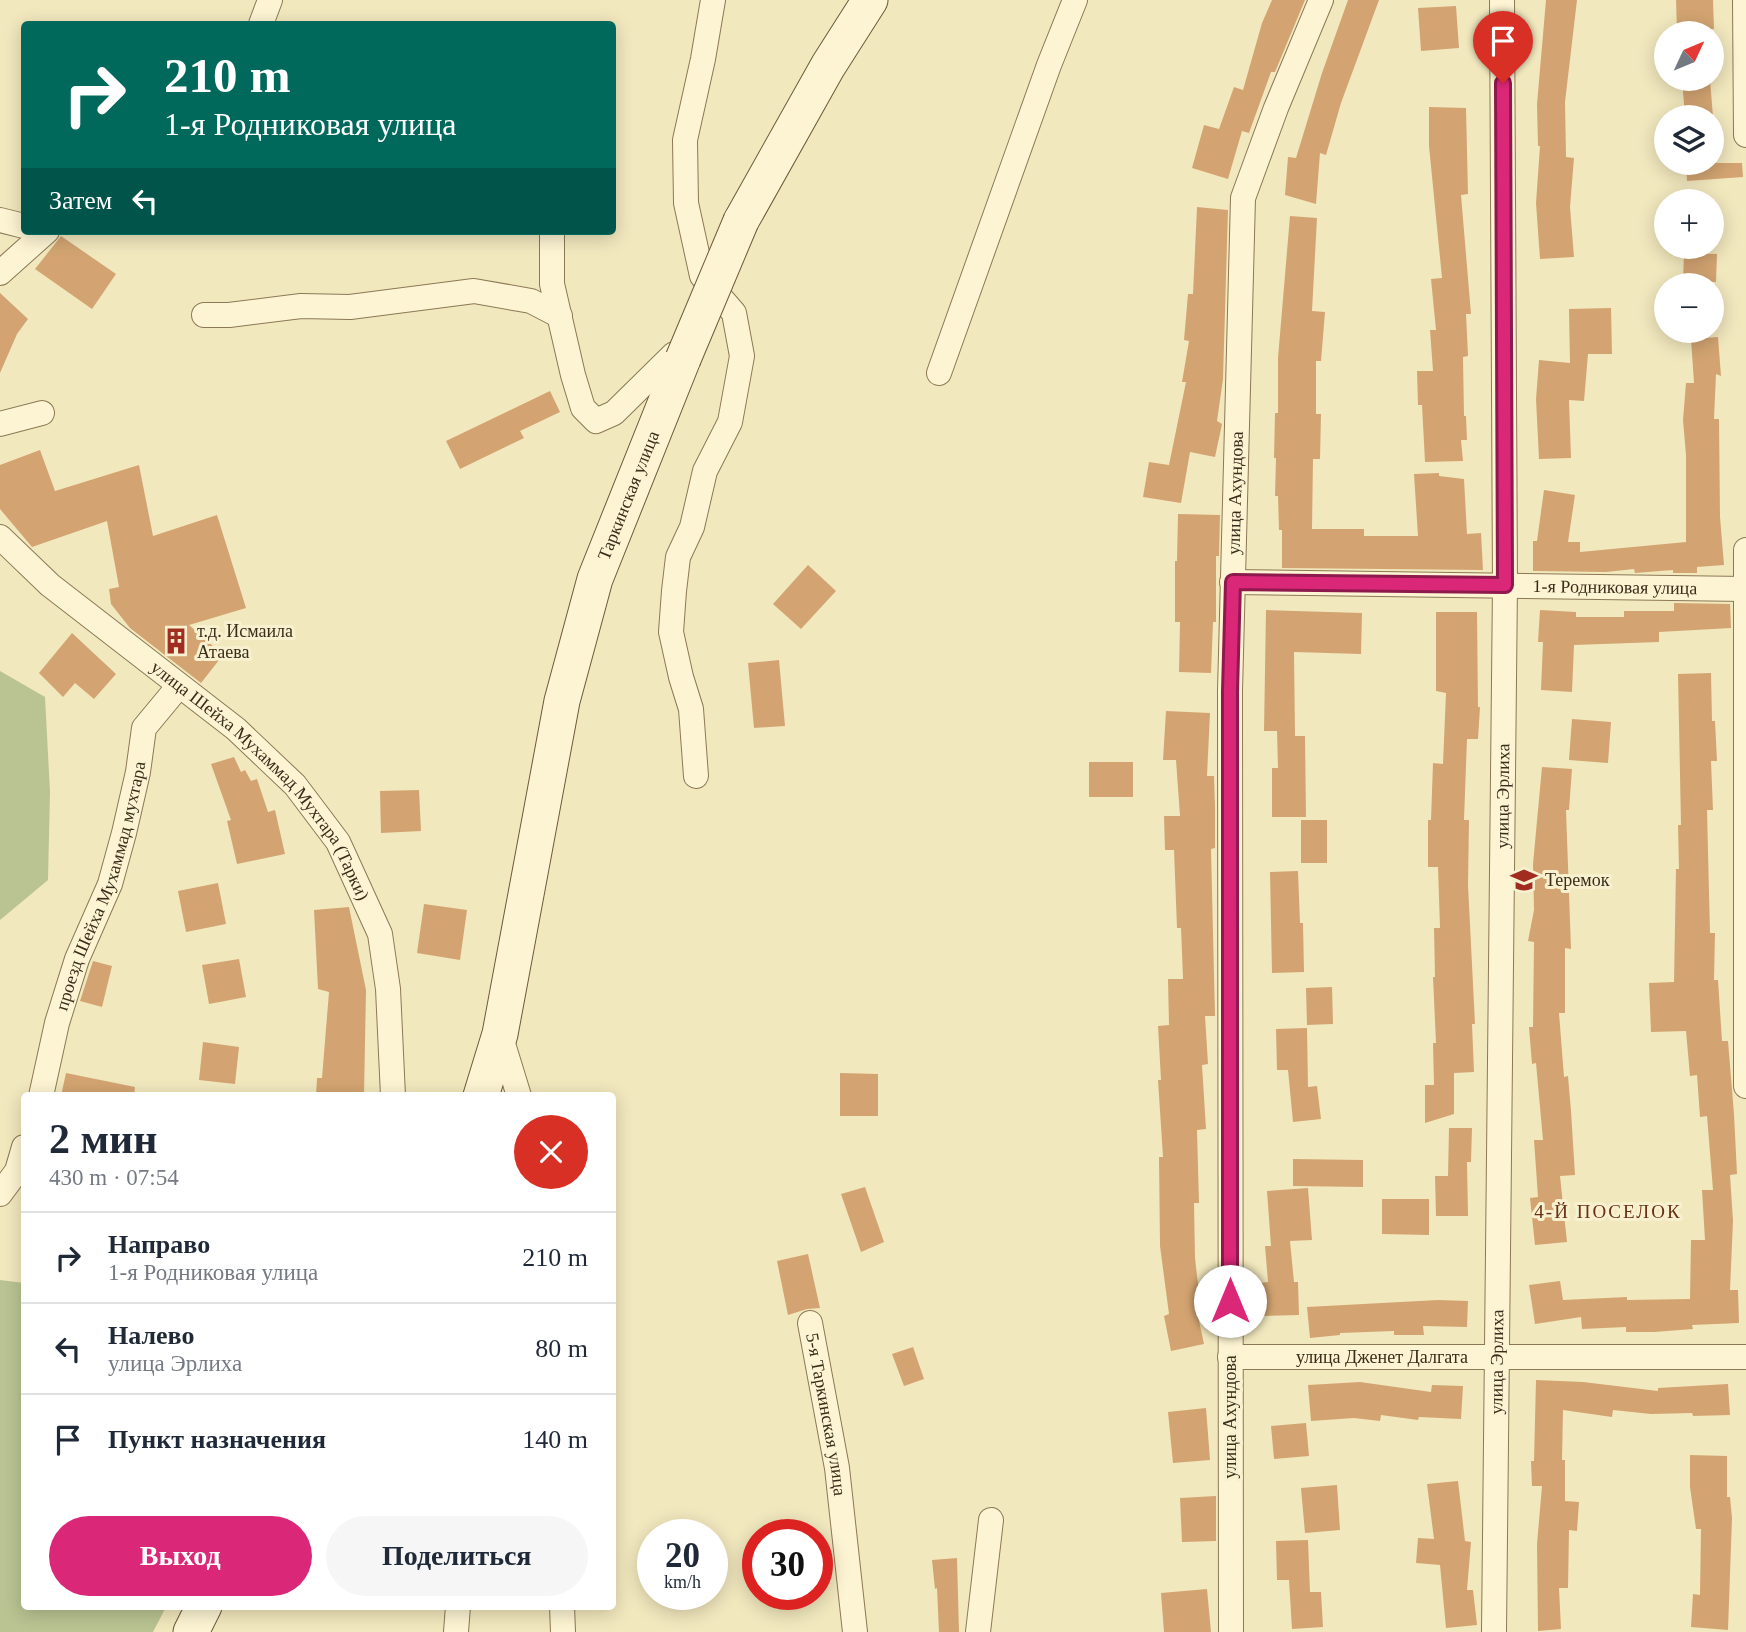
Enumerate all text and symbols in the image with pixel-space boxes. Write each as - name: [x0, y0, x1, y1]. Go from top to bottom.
- pin: [1473, 11, 1533, 83]
- north arrow: [1654, 21, 1724, 91]
- map controls: [1654, 21, 1724, 343]
- icon: arrive: [1484, 22, 1522, 60]
- text: 210 m: [164, 48, 291, 103]
- icon: right: [49, 49, 140, 140]
- button: layers: [1654, 105, 1724, 175]
- text: 1-я Родниковая улица: [164, 106, 457, 142]
- icon: left: [126, 182, 164, 220]
- text: Затем: [49, 186, 112, 215]
- button: +: [1654, 189, 1724, 259]
- button: −: [1654, 273, 1724, 343]
- street label: Таркинская улица: [594, 428, 663, 563]
- street label: улица Ахундова: [1224, 431, 1247, 555]
- street label: 1-я Родниковая улица: [1533, 576, 1697, 598]
- place label: т.д. Исмаила Атаева: [197, 621, 293, 662]
- building icon: т.д. Исмаила Атаева: [161, 626, 191, 656]
- street label: улица Шейха Мухаммад Мухтара (Тарки): [147, 657, 373, 904]
- street label: улица Эрлиха: [1492, 743, 1513, 849]
- street label: проезд Шейха Мухаммад мухтара: [52, 760, 149, 1013]
- school or university icon: Теремок: [1509, 865, 1539, 895]
- place label: Теремок: [1545, 870, 1610, 890]
- button: close: [514, 1115, 588, 1189]
- text: 2 мин: [49, 1116, 158, 1162]
- text: 430 m · 07:54: [49, 1165, 179, 1190]
- district label: 4-Й ПОСЕЛОК: [1534, 1201, 1682, 1222]
- text: Направо: [108, 1230, 210, 1259]
- icon: right: [49, 1239, 87, 1277]
- text: 210 m: [522, 1243, 588, 1272]
- text: 1-я Родниковая улица: [108, 1260, 318, 1285]
- position arrow: [1193, 1264, 1267, 1338]
- street label: улица Эрлиха: [1486, 1309, 1507, 1415]
- text: Налево: [108, 1321, 194, 1350]
- icon: left: [49, 1330, 87, 1368]
- street label: 5-я Таркинская улица: [802, 1331, 850, 1497]
- text: 80 m: [535, 1334, 588, 1363]
- street label: улица Дженет Далгата: [1296, 1347, 1468, 1367]
- text: улица Эрлиха: [108, 1351, 242, 1376]
- street label: улица Ахундова: [1220, 1355, 1240, 1479]
- icon: arrive: [49, 1421, 87, 1459]
- text: Пункт назначения: [108, 1425, 326, 1454]
- text: 140 m: [522, 1425, 588, 1454]
- button: Выход: [49, 1516, 312, 1596]
- button: Поделиться: [326, 1516, 588, 1596]
- speed limit sign: 30: [742, 1519, 833, 1610]
- text: 20: [665, 1536, 700, 1575]
- text: km/h: [664, 1572, 701, 1592]

